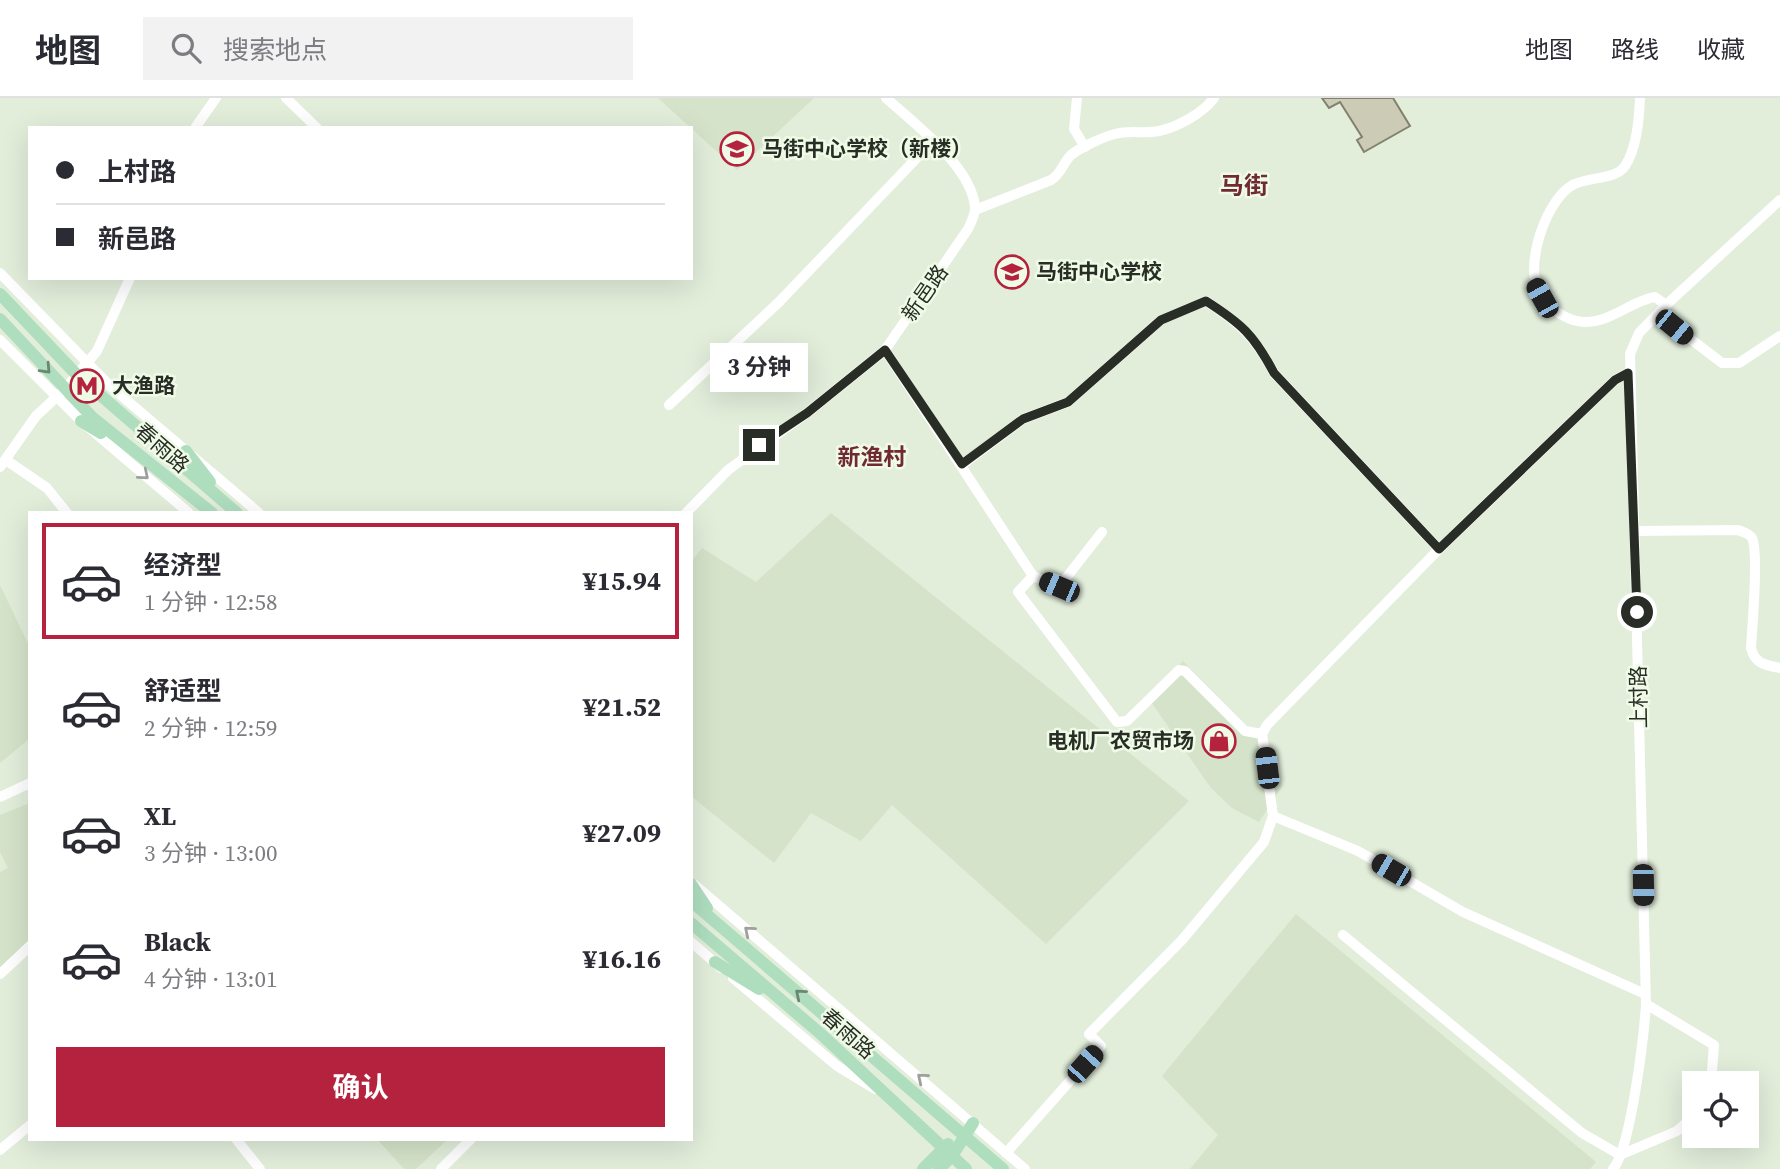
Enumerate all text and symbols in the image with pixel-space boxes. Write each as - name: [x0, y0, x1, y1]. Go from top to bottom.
- search box: [143, 17, 633, 80]
- text: 地图: [35, 28, 101, 73]
- icon: search: [167, 29, 205, 67]
- text: 搜索地点: [223, 32, 327, 68]
- text: 地图: [1525, 33, 1573, 66]
- text: 路线: [1611, 33, 1659, 66]
- text: 收藏: [1697, 33, 1745, 66]
- school or university icon: 马街中心学校（新楼）: [718, 130, 756, 168]
- place label: 马街中心学校（新楼）: [762, 134, 972, 163]
- text: 上村路: [98, 154, 176, 190]
- district label: 马街: [1220, 169, 1268, 202]
- text: 新邑路: [98, 221, 176, 257]
- school or university icon: 马街中心学校: [993, 253, 1031, 291]
- place label: 马街中心学校: [1036, 257, 1162, 286]
- street label: 新邑路: [895, 259, 955, 327]
- car: [1523, 275, 1562, 321]
- car: [1652, 306, 1697, 348]
- callout: 3 分钟: [710, 344, 808, 392]
- text: 3 分钟: [727, 351, 791, 383]
- one-way arrow: [37, 361, 50, 374]
- metro station icon: 大渔路: [68, 367, 106, 405]
- place label: 大渔路: [112, 371, 175, 400]
- street label: 春雨路: [129, 416, 196, 479]
- route end: [743, 429, 775, 461]
- district label: 新渔村: [838, 441, 907, 473]
- one-way arrow: [136, 467, 149, 479]
- text: 经济型: [144, 547, 222, 583]
- icon: car: [60, 550, 123, 613]
- text: ¥15.94: [583, 563, 661, 599]
- car: [1036, 569, 1083, 605]
- text: 1 分钟 · 12:58: [144, 586, 277, 618]
- route start: [1621, 596, 1653, 628]
- street label: 上村路: [1623, 665, 1654, 729]
- text: 舒适型: [144, 673, 222, 709]
- icon: car: [60, 676, 123, 739]
- text: ¥21.52: [583, 689, 661, 725]
- text: 2 分钟 · 12:59: [144, 712, 277, 744]
- shop icon: 电机厂农贸市场: [1200, 722, 1238, 760]
- place label: 电机厂农贸市场: [1047, 726, 1194, 755]
- car: [1255, 746, 1280, 790]
- text: XL: [144, 798, 176, 834]
- icon: car: [60, 802, 123, 865]
- text: ¥27.09: [583, 815, 661, 851]
- text: 3 分钟 · 13:00: [144, 837, 277, 869]
- car: [1368, 850, 1415, 890]
- car: [1633, 864, 1654, 906]
- text: Black: [144, 924, 211, 960]
- one-way arrow: [744, 927, 757, 939]
- icon: car: [60, 928, 123, 991]
- text: ¥16.16: [583, 941, 661, 977]
- text: 4 分钟 · 13:01: [144, 963, 277, 995]
- one-way arrow: [796, 990, 809, 1002]
- street label: 春雨路: [815, 1002, 882, 1065]
- car: [1064, 1041, 1107, 1087]
- button: 确认: [56, 1047, 665, 1127]
- map controls: [1682, 1071, 1759, 1148]
- button: locate: [1682, 1071, 1759, 1148]
- one-way arrow: [917, 1074, 930, 1086]

